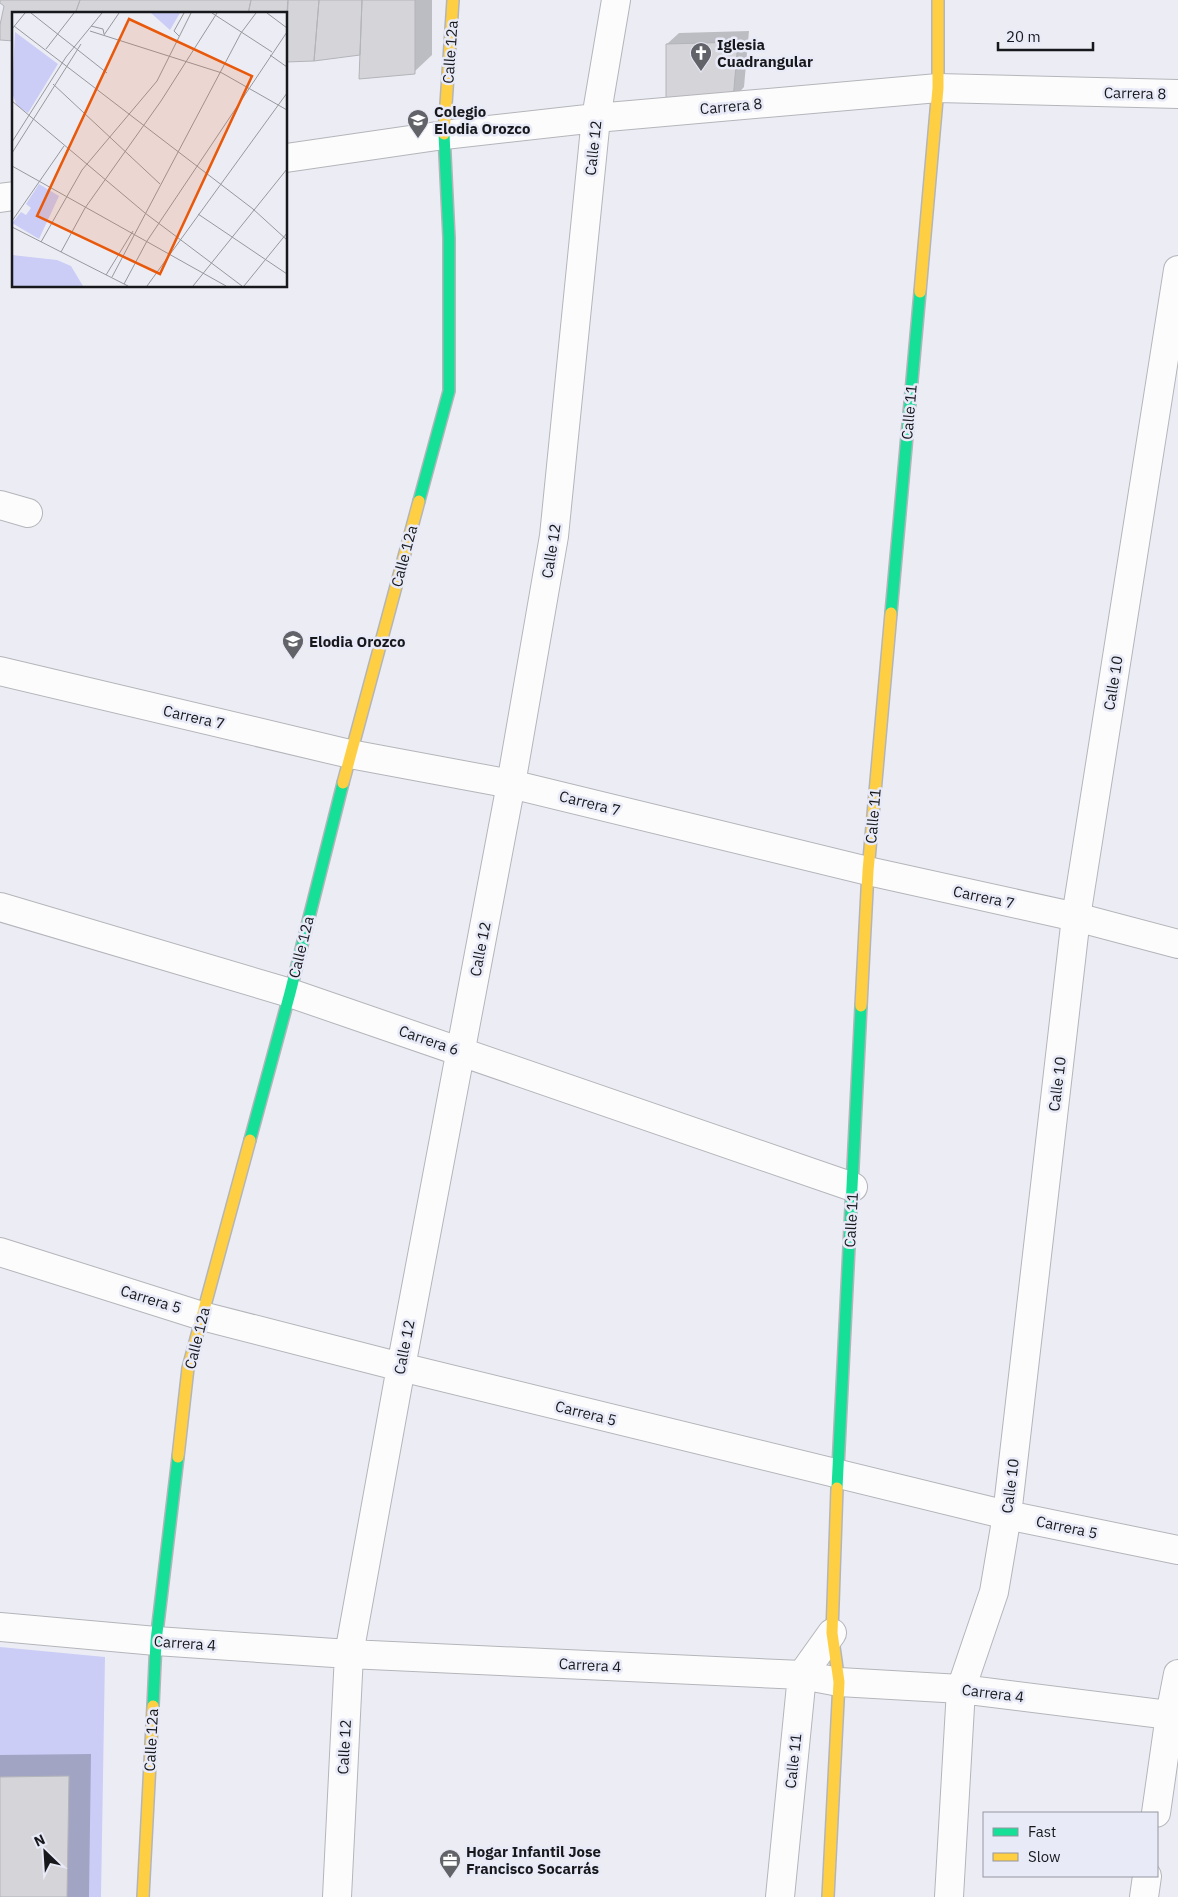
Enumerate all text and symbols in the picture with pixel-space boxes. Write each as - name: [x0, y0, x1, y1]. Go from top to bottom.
- inset map: [12, 12, 288, 288]
- street label: Calle 12a: [438, 20, 462, 84]
- scale bar: [998, 20, 1093, 52]
- text: 20 m: [1006, 27, 1041, 46]
- place label: Iglesia Cuadrangular: [717, 35, 813, 71]
- church icon: Iglesia Cuadrangular: [689, 41, 713, 72]
- street label: Carrera 8: [1104, 83, 1166, 103]
- street label: Carrera 8: [699, 94, 763, 118]
- place label: Colegio Elodia Orozco: [434, 102, 530, 138]
- school or university icon: Colegio Elodia Orozco: [406, 108, 430, 139]
- street label: Calle 12: [581, 120, 605, 176]
- street label: Calle 11: [897, 384, 921, 440]
- street label: Calle 12: [537, 522, 565, 580]
- street label: Calle 12a: [387, 523, 421, 589]
- school or university icon: Elodia Orozco: [281, 629, 305, 660]
- place label: Elodia Orozco: [309, 632, 405, 651]
- street label: Calle 10: [1099, 654, 1127, 712]
- street label: Carrera 7: [161, 701, 227, 733]
- street label: Carrera 7: [557, 786, 623, 820]
- street label: Calle 11: [861, 788, 885, 844]
- street label: Carrera 7: [951, 881, 1017, 913]
- street label: Calle 12a: [284, 914, 318, 980]
- street label: Calle 12: [465, 920, 495, 978]
- street label: Carrera 6: [396, 1021, 462, 1059]
- street label: Calle 10: [1044, 1055, 1070, 1113]
- street label: Calle 11: [840, 1192, 862, 1248]
- street label: Carrera 5: [118, 1281, 184, 1317]
- street label: Calle 12a: [180, 1305, 214, 1371]
- street label: Calle 12: [389, 1318, 419, 1376]
- street label: Carrera 5: [553, 1396, 619, 1430]
- street label: Calle 10: [997, 1457, 1023, 1515]
- street label: Carrera 5: [1034, 1511, 1100, 1543]
- street label: Carrera 4: [153, 1631, 217, 1655]
- street label: Carrera 4: [558, 1654, 622, 1676]
- street label: Carrera 4: [961, 1680, 1025, 1706]
- street label: Calle 12a: [140, 1708, 162, 1772]
- street label: Calle 12: [333, 1719, 355, 1775]
- street label: Calle 11: [781, 1733, 805, 1789]
- legend: [983, 1812, 1158, 1877]
- text: Fast: [1028, 1822, 1056, 1841]
- north arrow: [20, 1827, 70, 1877]
- text: N: [31, 1830, 48, 1851]
- place label: Hogar Infantil Jose Francisco Socarrás: [466, 1842, 601, 1878]
- text: Slow: [1028, 1847, 1061, 1866]
- office icon: Hogar Infantil Jose Francisco Socarrás: [438, 1848, 462, 1879]

